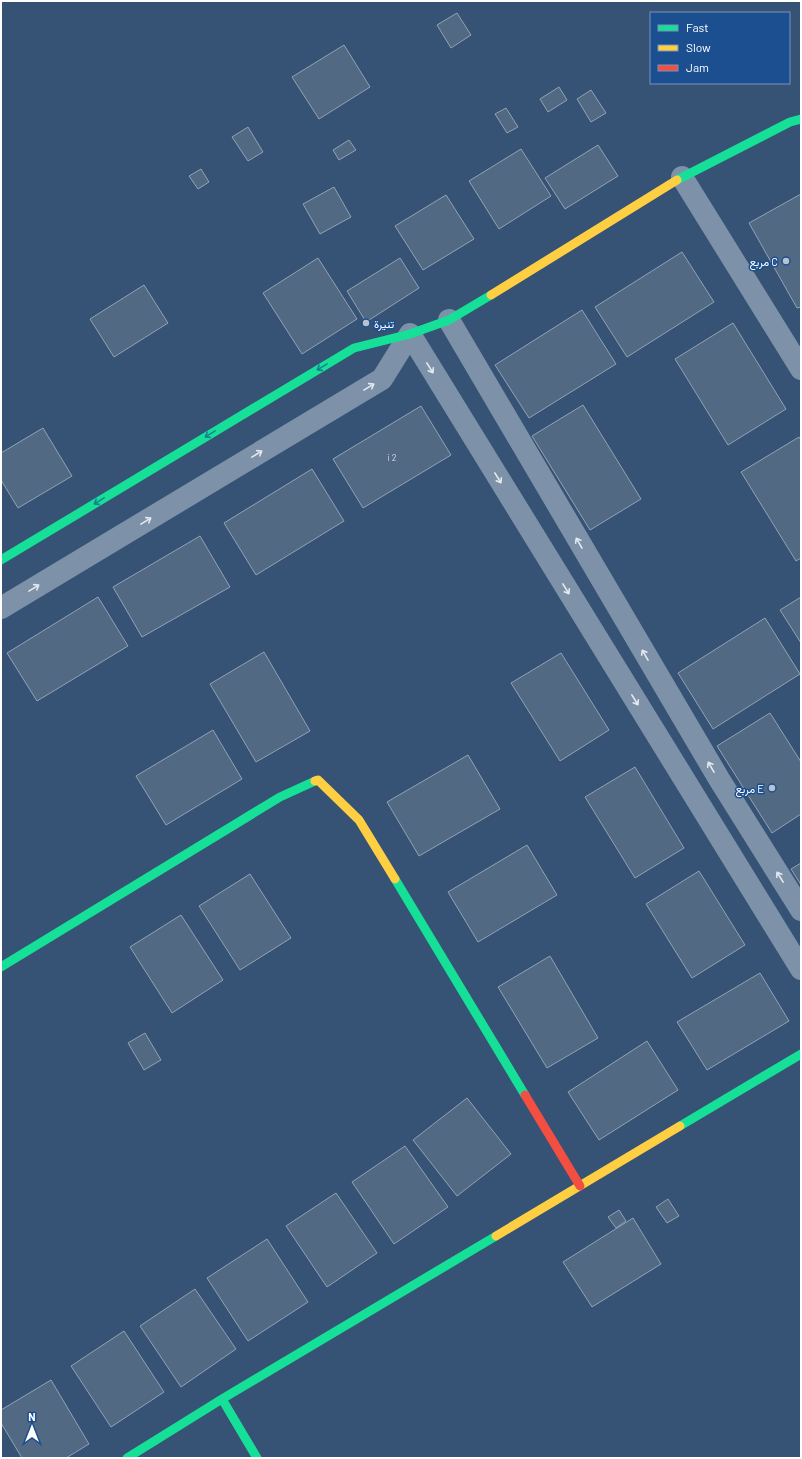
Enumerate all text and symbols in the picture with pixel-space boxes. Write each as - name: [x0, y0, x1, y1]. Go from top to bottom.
- legend: [650, 12, 790, 84]
- text: Fast: [686, 20, 709, 34]
- text: Slow: [686, 40, 711, 54]
- text: Jam: [686, 60, 709, 74]
- place label: مربع C: [749, 255, 778, 270]
- marker: مربع C: [781, 256, 791, 266]
- place label: تنيرة: [374, 317, 395, 331]
- marker: تنيرة: [361, 318, 371, 328]
- one-way arrow: [426, 362, 434, 374]
- one-way arrow: [317, 363, 328, 371]
- one-way arrow: [363, 383, 374, 391]
- one-way arrow: [205, 430, 216, 438]
- one-way arrow: [251, 449, 263, 457]
- house number: i 2: [388, 452, 397, 463]
- one-way arrow: [494, 472, 502, 483]
- one-way arrow: [93, 498, 105, 506]
- one-way arrow: [140, 516, 152, 524]
- one-way arrow: [575, 537, 583, 549]
- one-way arrow: [28, 583, 40, 591]
- one-way arrow: [563, 583, 571, 595]
- one-way arrow: [641, 649, 649, 661]
- one-way arrow: [631, 694, 639, 706]
- one-way arrow: [707, 761, 715, 773]
- place label: مربع E: [735, 782, 764, 797]
- marker: مربع E: [767, 783, 777, 793]
- one-way arrow: [776, 872, 784, 883]
- north arrow: [12, 1407, 52, 1447]
- text: N: [28, 1410, 36, 1423]

